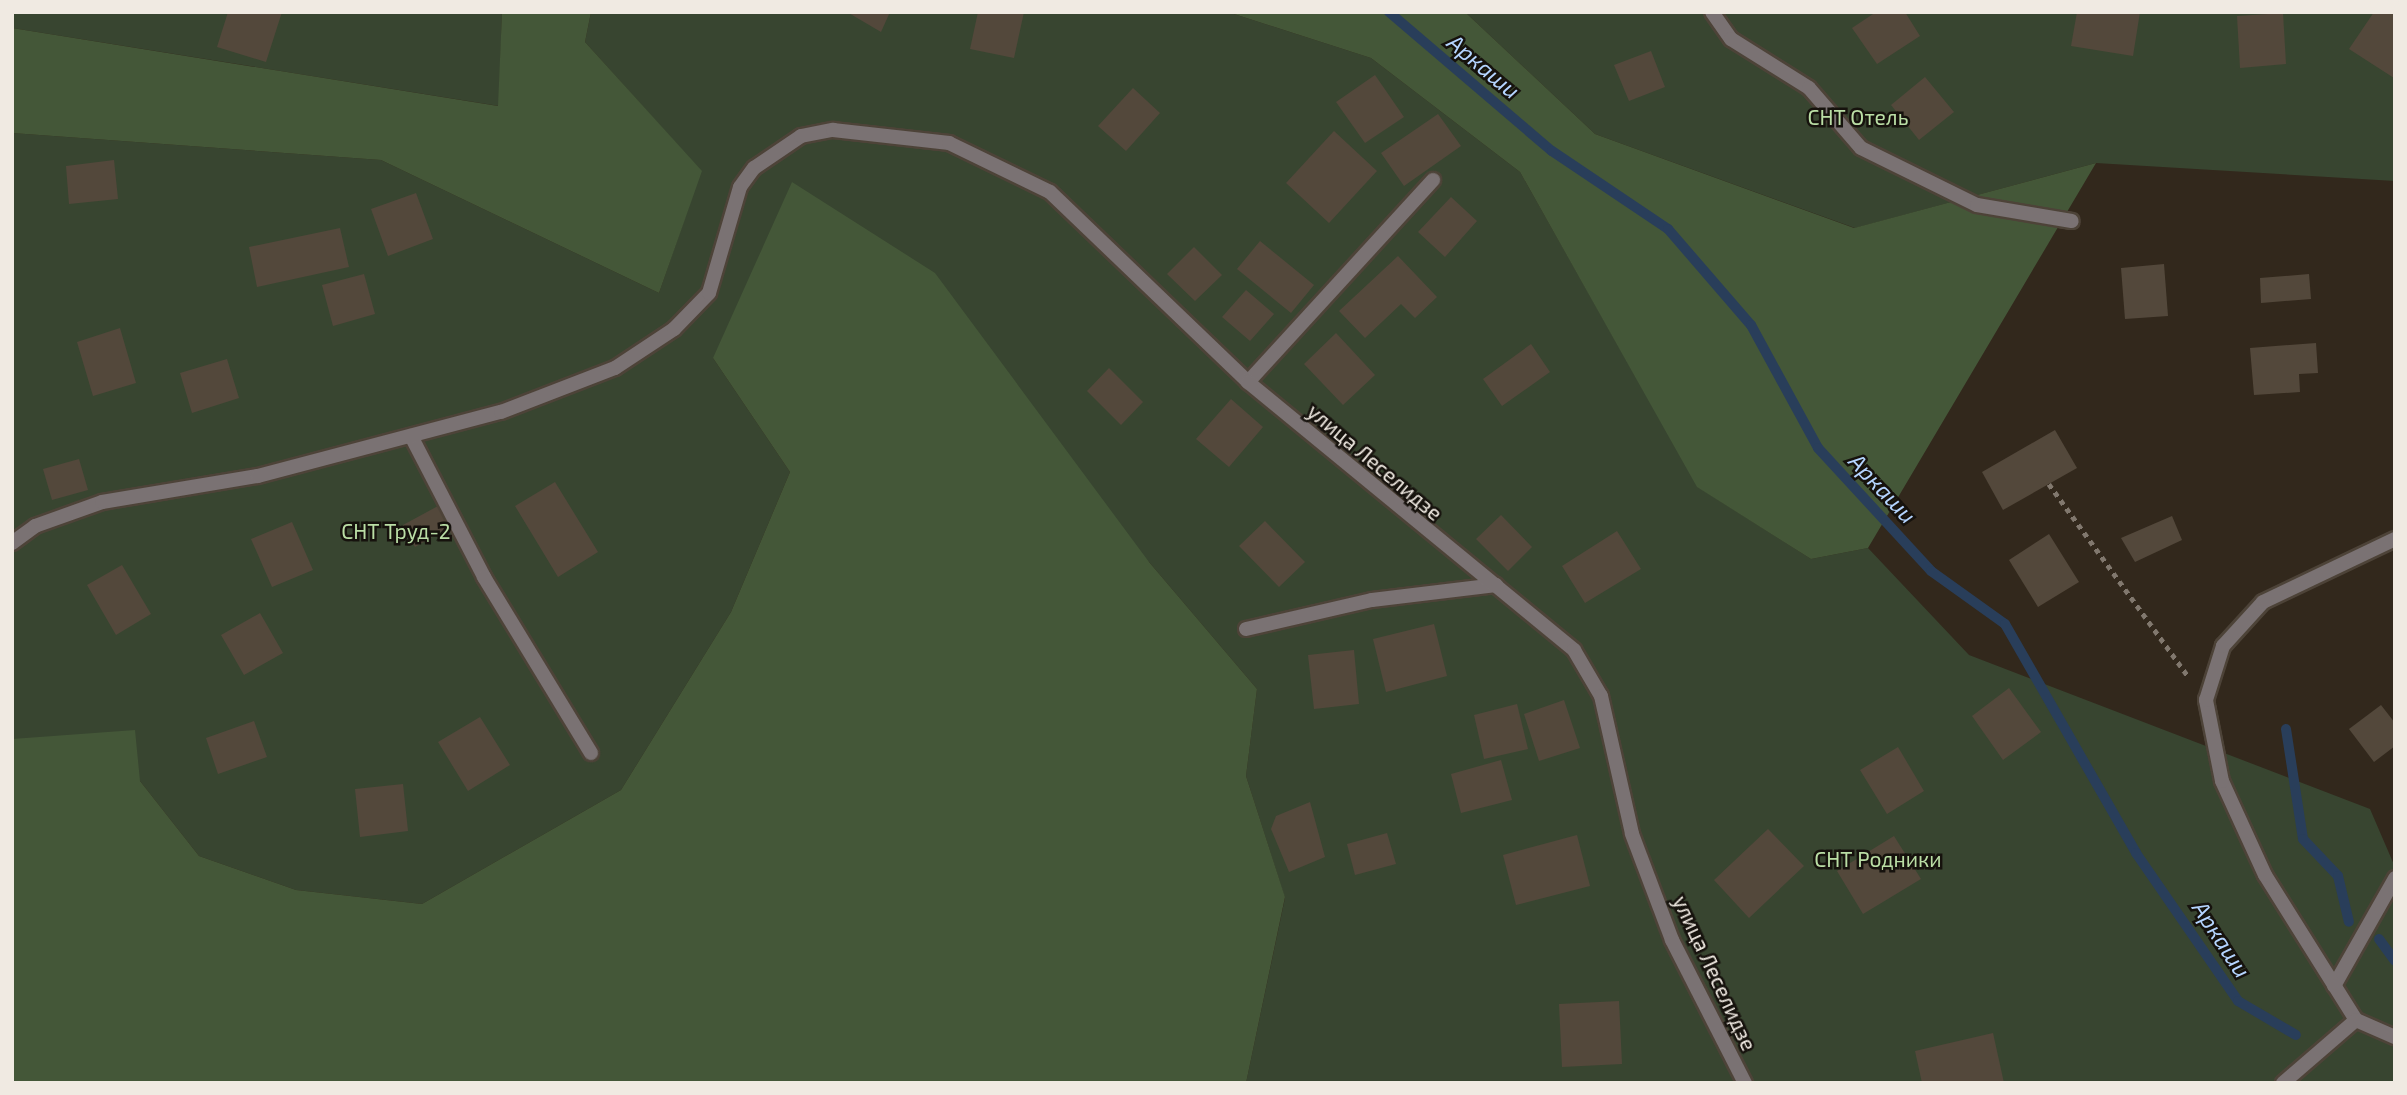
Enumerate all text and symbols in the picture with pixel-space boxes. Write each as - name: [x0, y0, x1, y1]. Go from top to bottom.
- water label: Аркаши: [1442, 28, 1526, 104]
- park label: СНТ Отель: [1807, 104, 1909, 130]
- street label: улица Леселидзе: [1303, 398, 1447, 526]
- water label: Аркаши: [1844, 447, 1922, 529]
- park label: СНТ Труд-2: [341, 518, 451, 544]
- park label: СНТ Родники: [1814, 846, 1942, 872]
- street label: улица Леселидзе: [1668, 892, 1762, 1054]
- water label: Аркаши: [2187, 896, 2257, 982]

